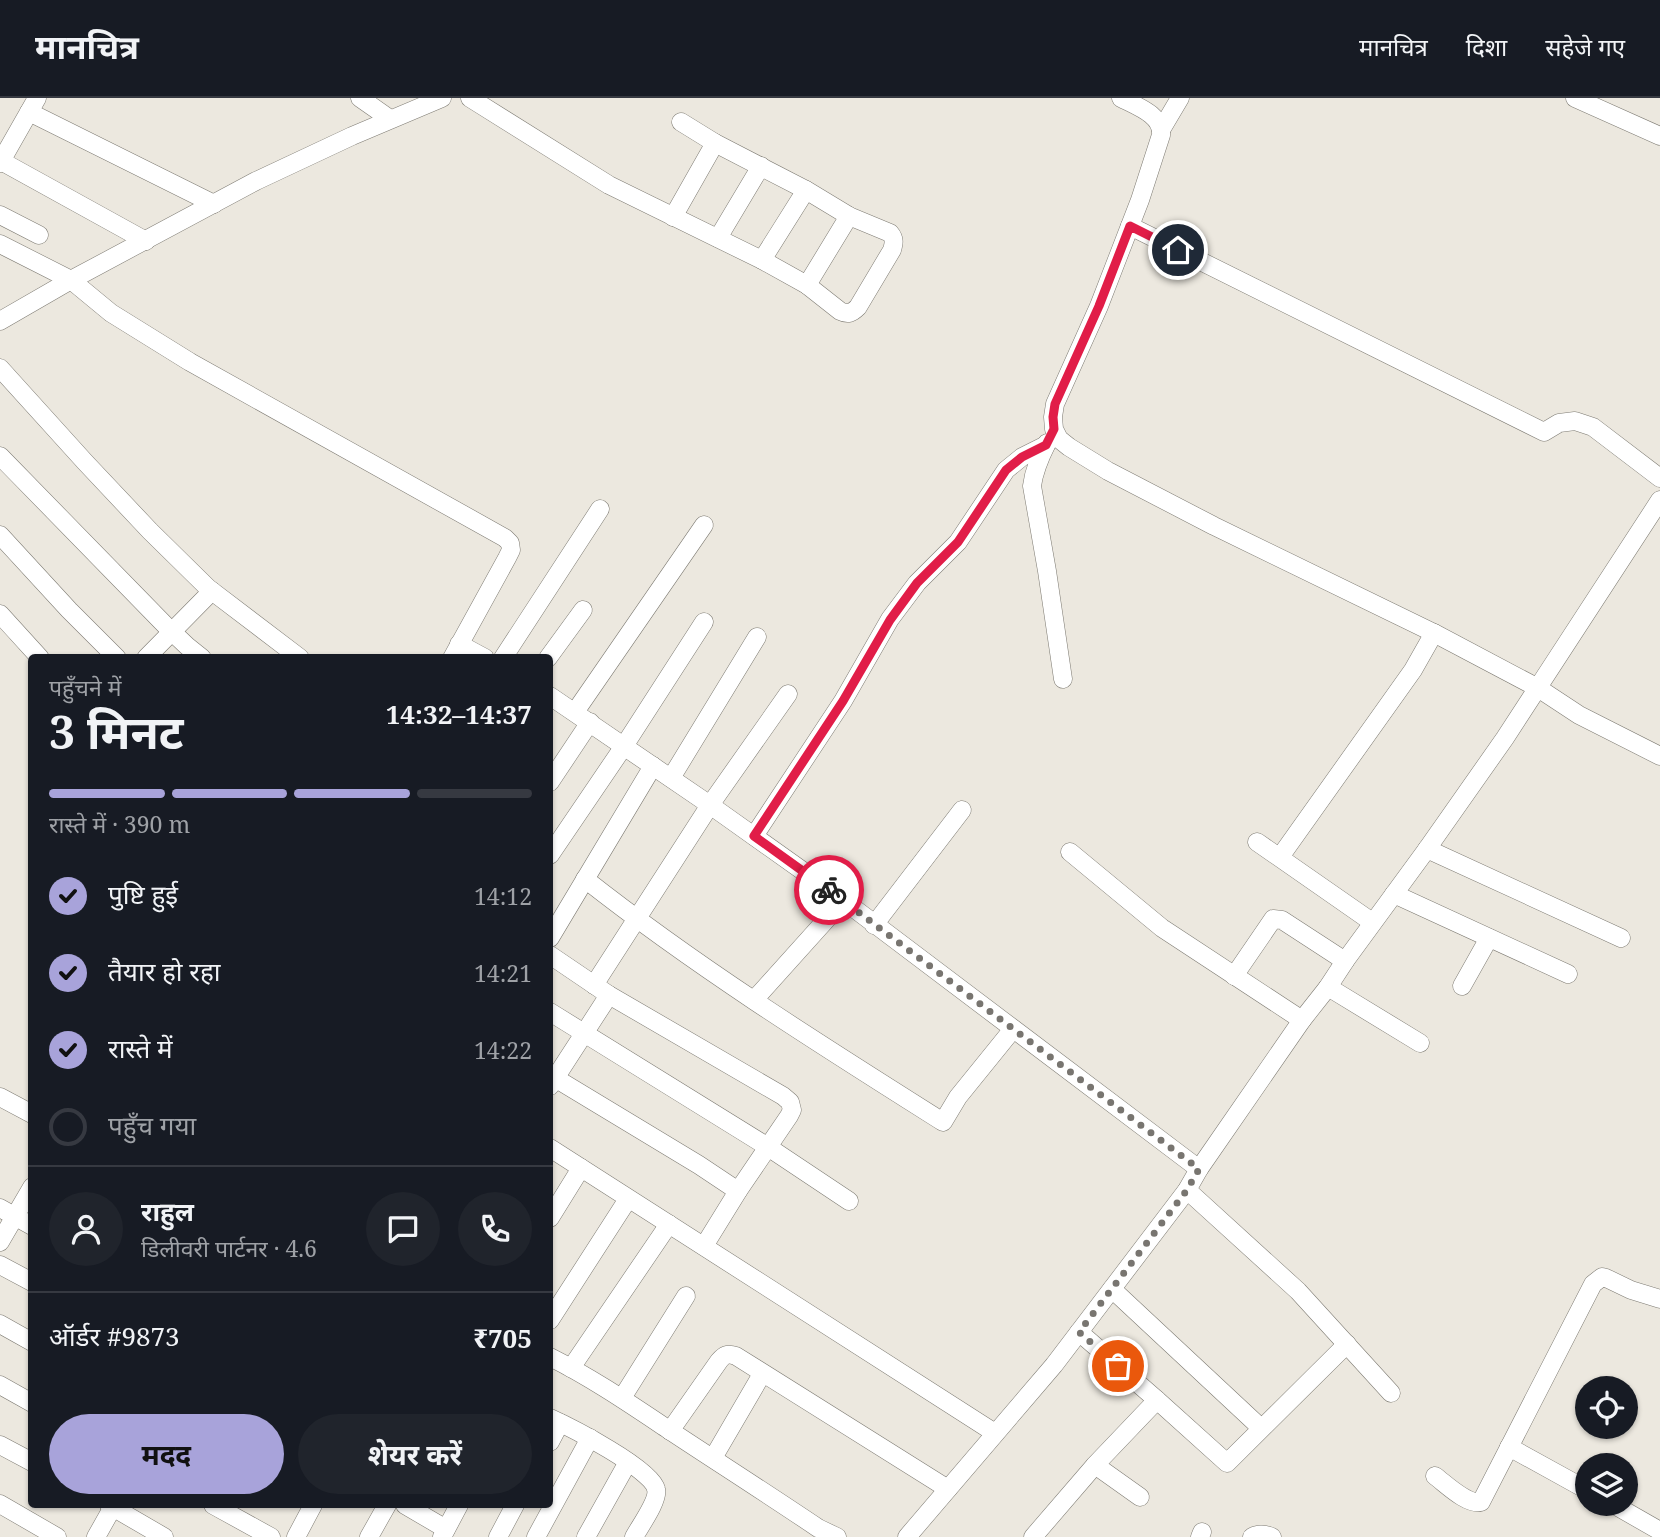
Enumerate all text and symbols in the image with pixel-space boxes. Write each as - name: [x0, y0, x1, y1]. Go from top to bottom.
- text: मानचित्र: [35, 24, 139, 69]
- text: मानचित्र: [1359, 30, 1428, 63]
- text: दिशा: [1466, 30, 1507, 63]
- text: सहेजे गए: [1545, 30, 1625, 63]
- pin: [1148, 220, 1208, 280]
- icon: home: [1159, 231, 1197, 269]
- text: पहुँचने में: [49, 671, 121, 703]
- text: 14:32–14:37: [386, 696, 532, 732]
- text: 3 मिनट: [49, 700, 184, 762]
- text: रास्ते में · 390 m: [49, 808, 190, 840]
- courier: [794, 855, 864, 925]
- icon: bike: [810, 871, 848, 909]
- text: पुष्टि हुई: [108, 876, 178, 912]
- icon: check: [49, 877, 87, 915]
- text: 14:12: [474, 880, 532, 912]
- text: तैयार हो रहा: [108, 953, 221, 989]
- icon: check: [49, 954, 87, 992]
- text: 14:21: [474, 957, 532, 989]
- text: रास्ते में: [108, 1030, 173, 1066]
- icon: check: [49, 1031, 87, 1069]
- text: 14:22: [474, 1034, 532, 1066]
- text: पहुँच गया: [108, 1107, 196, 1143]
- button: person: [49, 1192, 123, 1266]
- button: chat: [366, 1192, 440, 1266]
- button: phone: [458, 1192, 532, 1266]
- text: राहुल: [141, 1193, 194, 1229]
- text: डिलीवरी पार्टनर · 4.6: [141, 1232, 317, 1264]
- text: ऑर्डर #9873: [49, 1318, 180, 1354]
- text: ₹705: [473, 1320, 532, 1356]
- pin: [1088, 1336, 1148, 1396]
- icon: bag: [1099, 1347, 1137, 1385]
- map controls: [1575, 1376, 1638, 1516]
- button: locate: [1575, 1376, 1638, 1439]
- button: मदद: [49, 1414, 284, 1494]
- button: शेयर करें: [298, 1414, 532, 1494]
- button: layers: [1575, 1453, 1638, 1516]

